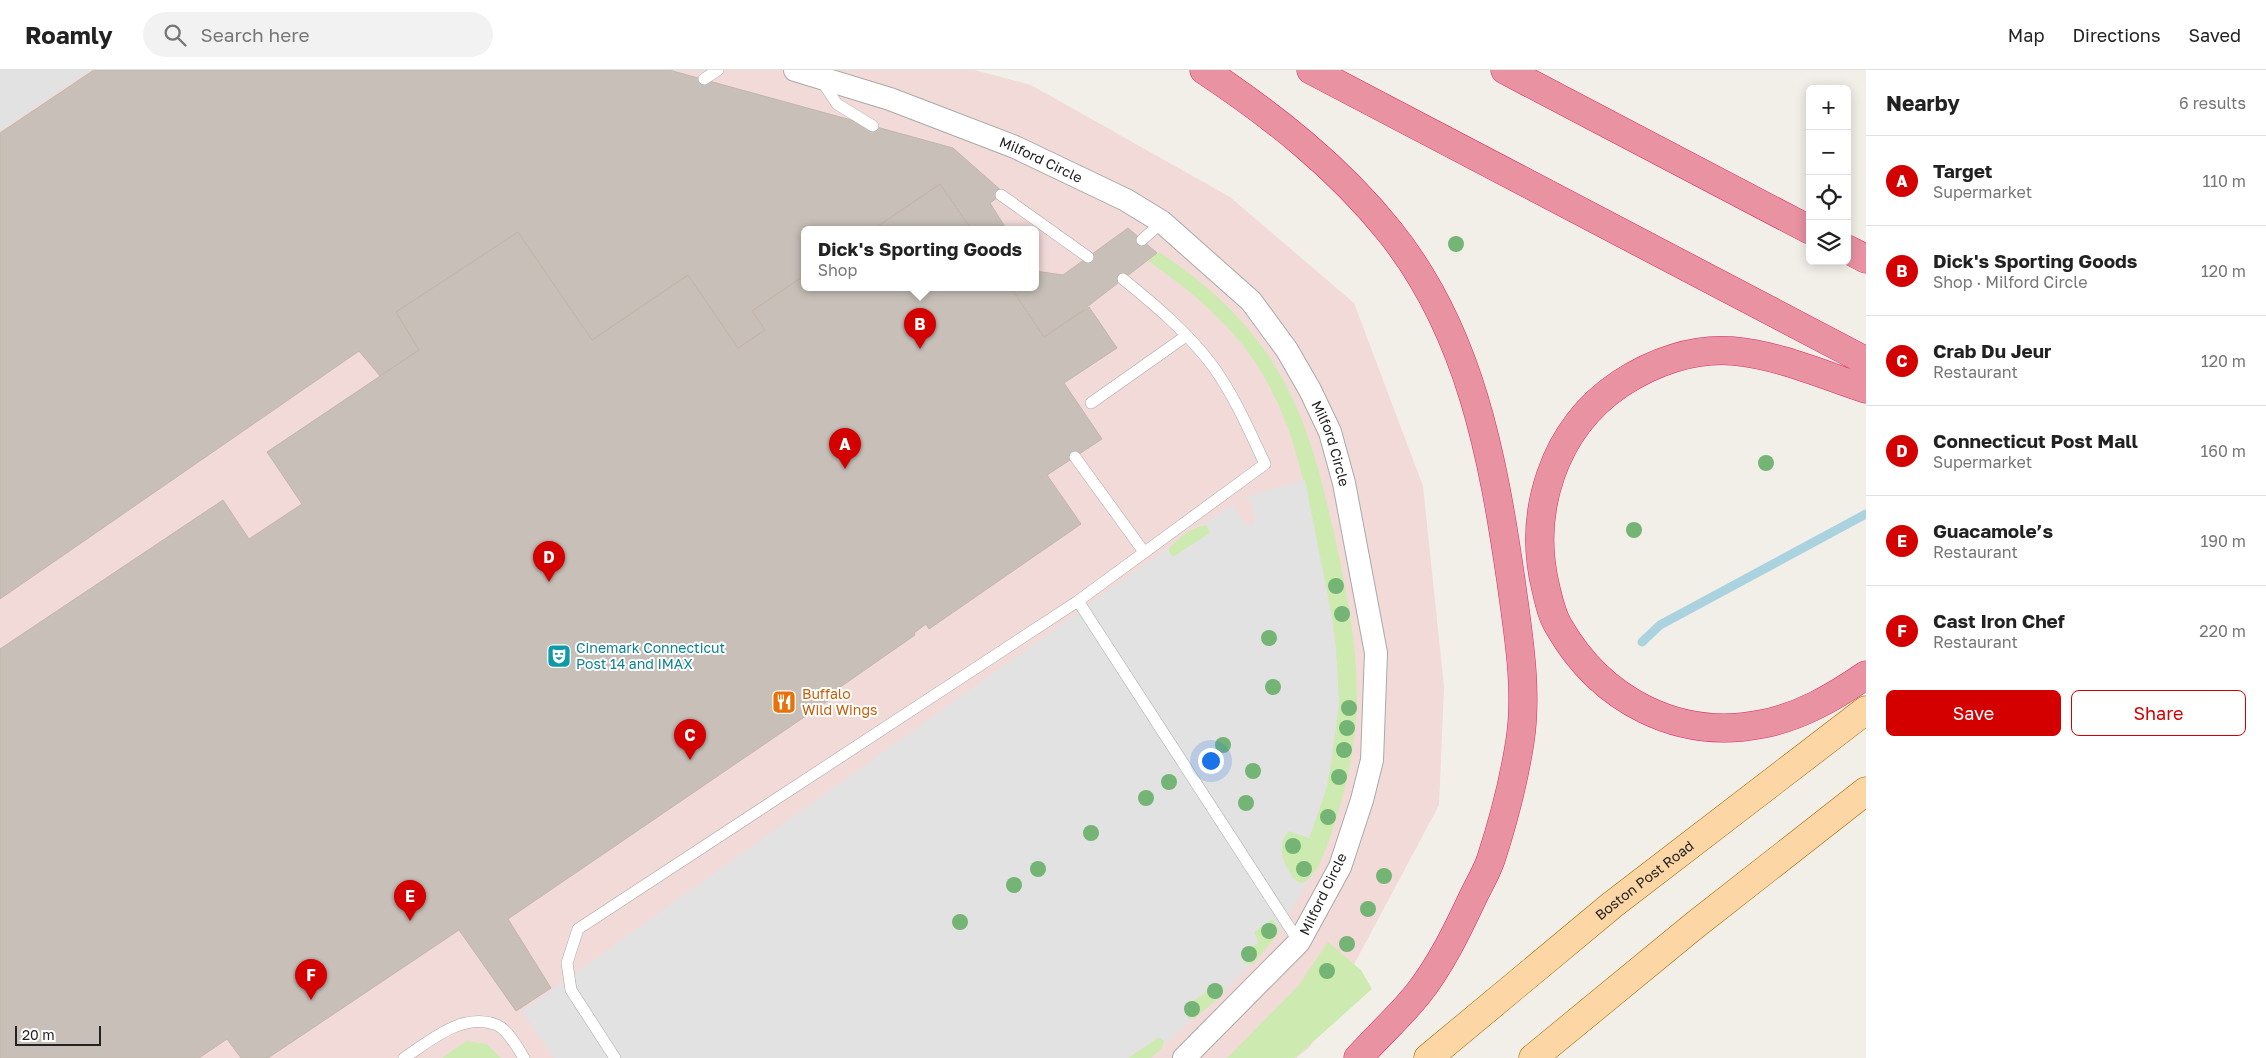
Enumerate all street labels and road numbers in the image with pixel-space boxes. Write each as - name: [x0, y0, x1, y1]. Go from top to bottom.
- street label: Milford Circle: [997, 133, 1085, 186]
- street label: Milford Circle: [1308, 398, 1353, 488]
- street label: Boston Post Road: [1592, 837, 1697, 923]
- street label: Milford Circle: [1295, 850, 1350, 938]

